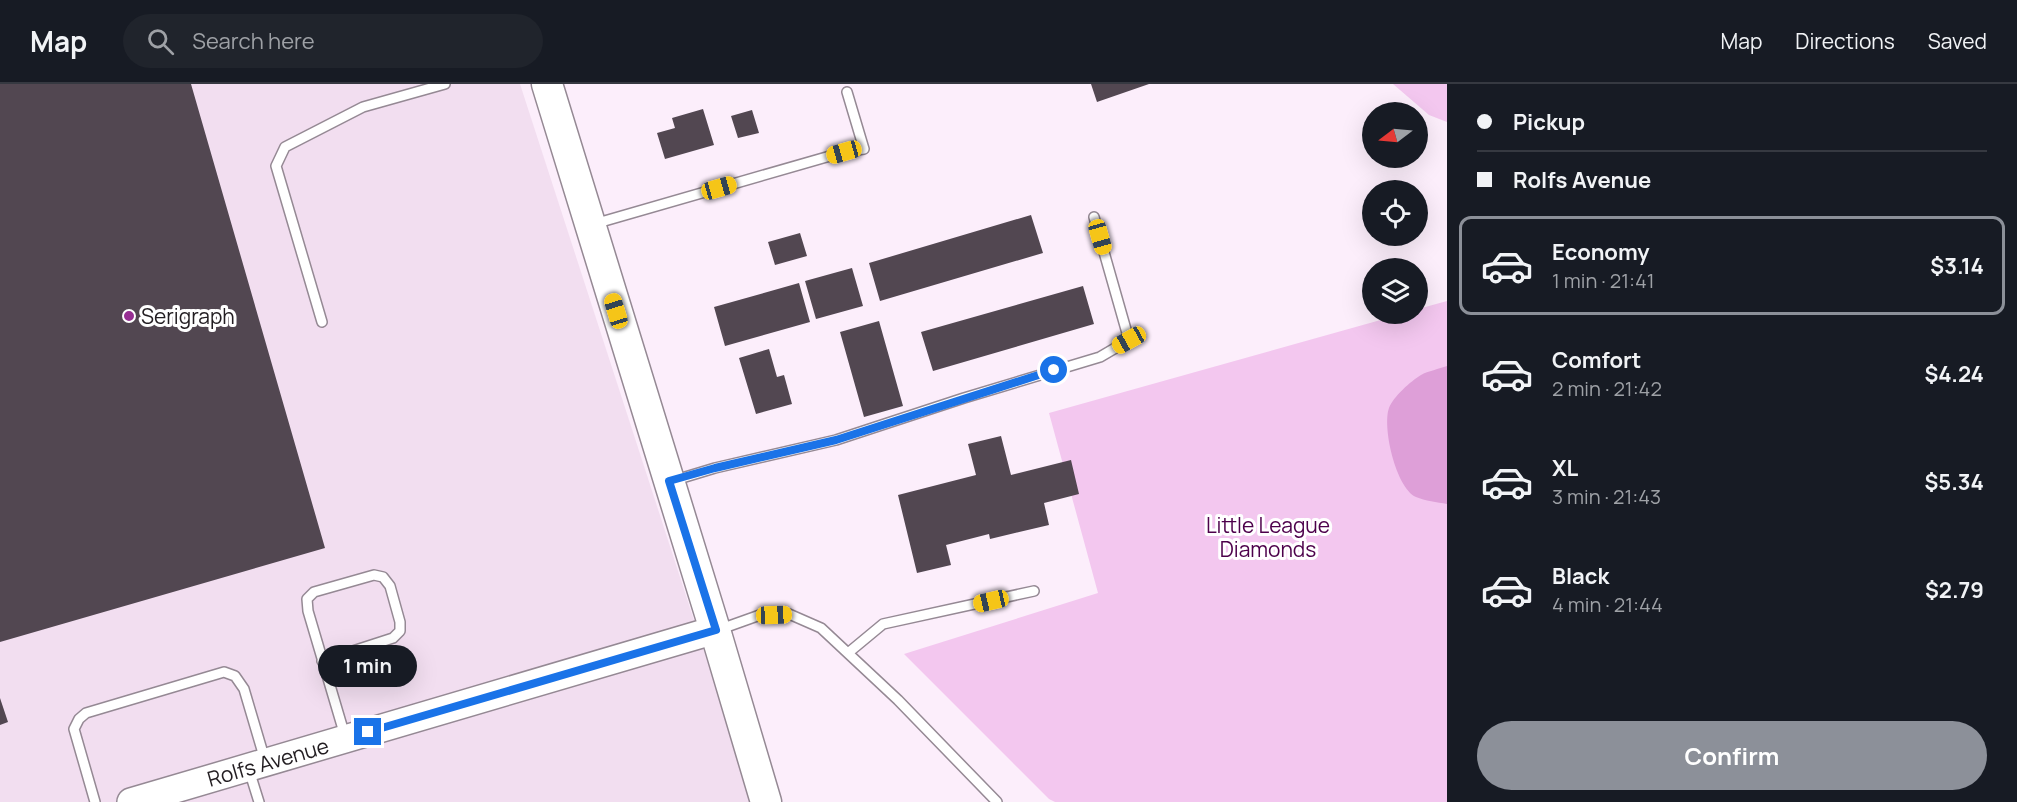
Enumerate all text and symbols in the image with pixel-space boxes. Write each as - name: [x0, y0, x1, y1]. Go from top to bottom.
- search box: [123, 14, 543, 68]
- text: Map: [30, 22, 87, 60]
- icon: search: [144, 25, 177, 58]
- text: Search here: [192, 26, 315, 56]
- text: Map: [1721, 27, 1762, 55]
- text: Directions: [1795, 27, 1895, 55]
- text: Saved: [1928, 27, 1987, 55]
- north arrow: [1362, 102, 1428, 168]
- map controls: [1362, 102, 1428, 324]
- text: Pickup: [1513, 107, 1585, 137]
- car: [824, 138, 864, 166]
- text: Rolfs Avenue: [1513, 165, 1651, 195]
- car: [699, 174, 739, 202]
- button: locate: [1362, 180, 1428, 246]
- car: [1086, 217, 1114, 257]
- text: Economy: [1552, 237, 1650, 267]
- icon: car: [1480, 239, 1534, 293]
- text: $3.14: [1930, 251, 1984, 281]
- button: layers: [1362, 258, 1428, 324]
- text: 1 min · 21:41: [1552, 267, 1655, 294]
- car: [602, 291, 630, 331]
- place label: Serigraph: [141, 302, 235, 330]
- marker: Serigraph: [122, 309, 136, 323]
- car: [1109, 323, 1149, 357]
- text: Comfort: [1552, 345, 1641, 375]
- icon: car: [1480, 347, 1534, 401]
- route start: [1040, 356, 1067, 383]
- text: $4.24: [1925, 359, 1984, 389]
- text: 2 min · 21:42: [1552, 375, 1662, 402]
- text: XL: [1552, 453, 1578, 483]
- icon: car: [1480, 455, 1534, 509]
- text: $5.34: [1924, 467, 1984, 497]
- text: 3 min · 21:43: [1552, 483, 1661, 510]
- park label: Little League Diamonds: [1206, 511, 1330, 563]
- text: Black: [1552, 561, 1609, 591]
- icon: car: [1480, 563, 1534, 617]
- text: $2.79: [1925, 575, 1984, 605]
- car: [971, 588, 1011, 614]
- text: 4 min · 21:44: [1552, 591, 1663, 618]
- car: [756, 605, 792, 625]
- callout: 1 min: [318, 645, 418, 687]
- text: 1 min: [343, 652, 392, 679]
- route end: [354, 718, 381, 745]
- button: Confirm: [1477, 721, 1987, 790]
- street label: Rolfs Avenue: [204, 731, 332, 793]

